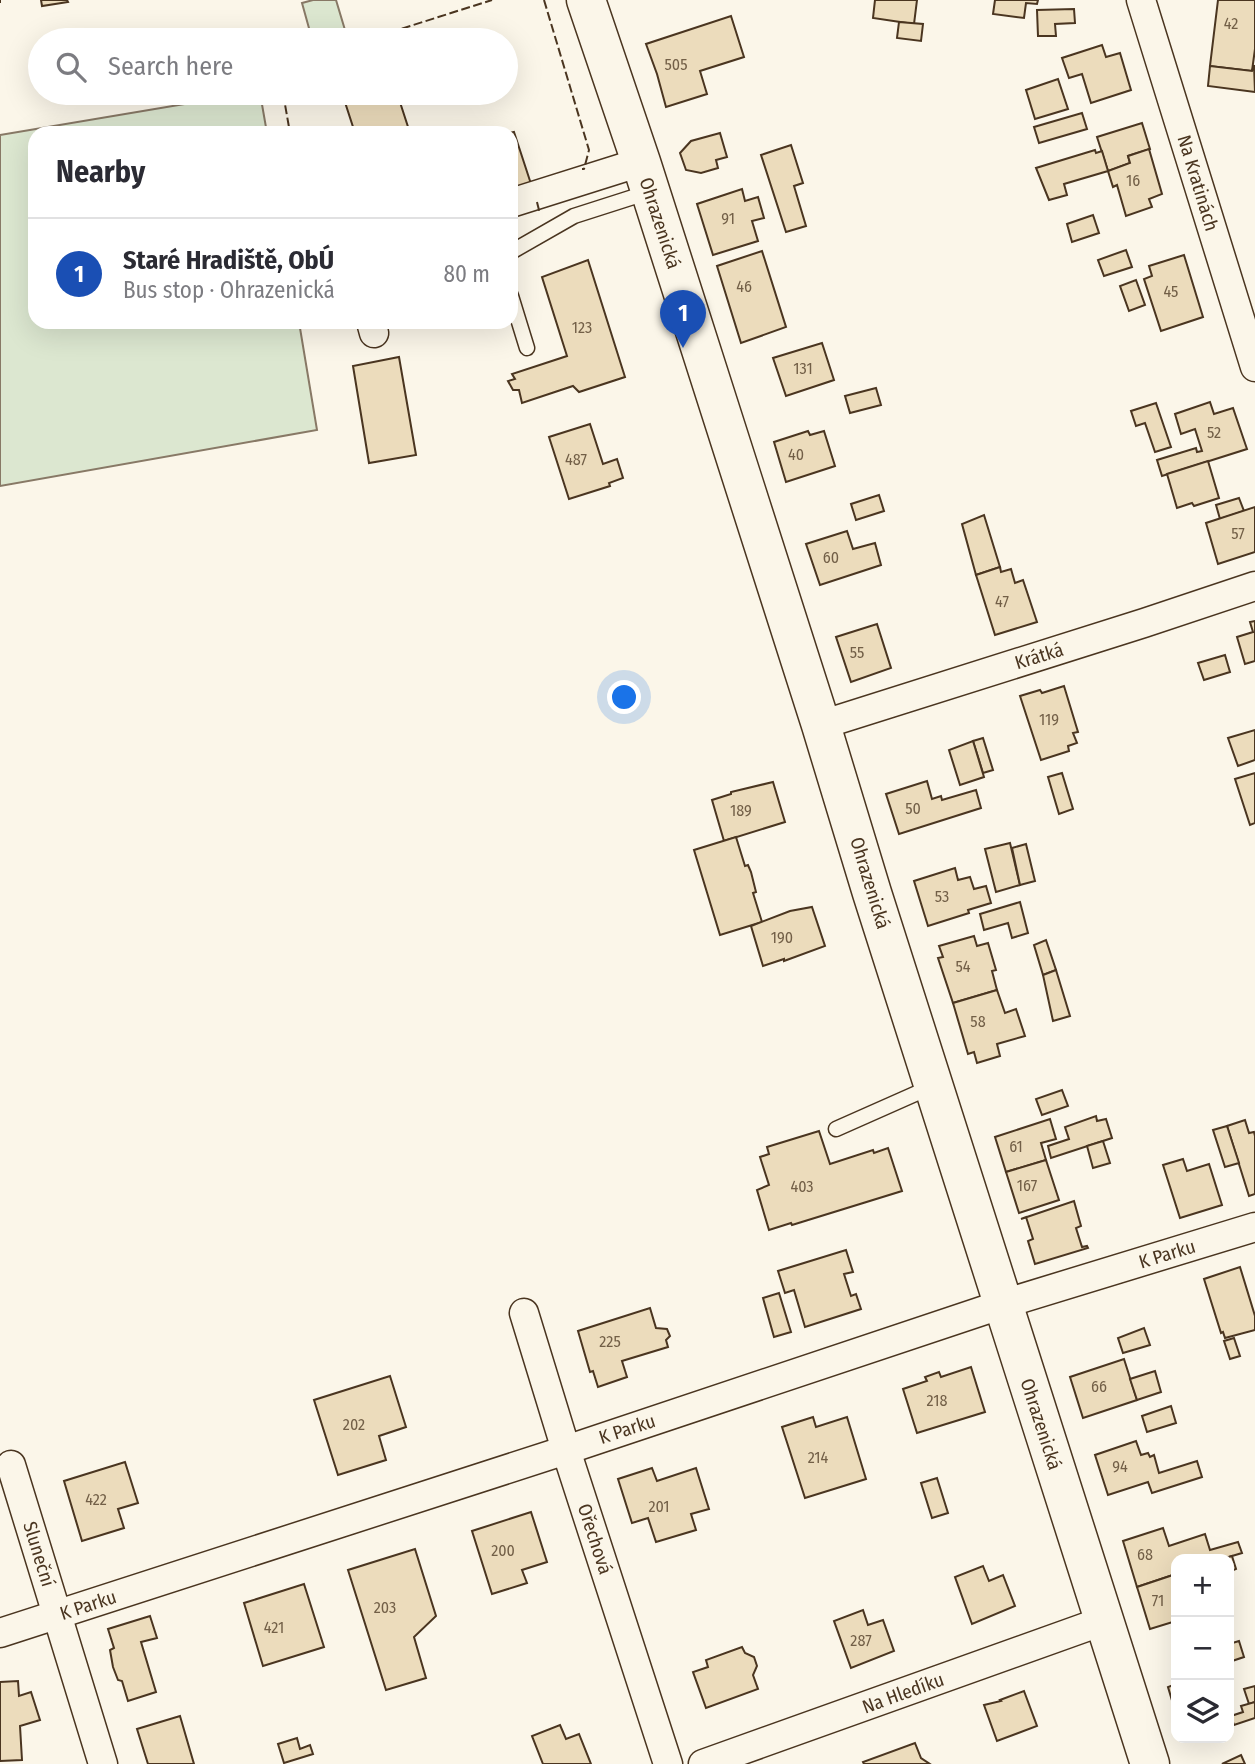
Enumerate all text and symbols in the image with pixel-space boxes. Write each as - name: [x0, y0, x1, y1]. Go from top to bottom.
- house number: 42: [1224, 14, 1238, 33]
- search box: [28, 28, 518, 105]
- icon: search: [52, 48, 90, 86]
- text: Search here: [108, 51, 233, 82]
- house number: 505: [664, 55, 688, 74]
- street label: Na Kratinách: [1173, 132, 1223, 234]
- text: Nearby: [56, 154, 145, 190]
- house number: 16: [1126, 171, 1140, 190]
- street label: Ohrazenická: [634, 174, 686, 272]
- house number: 91: [721, 209, 735, 228]
- text: Staré Hradiště, ObÚ: [123, 245, 334, 276]
- text: 1: [74, 260, 84, 288]
- text: 80 m: [443, 260, 490, 288]
- text: Bus stop · Ohrazenická: [123, 276, 335, 304]
- house number: 46: [736, 277, 752, 296]
- house number: 45: [1164, 282, 1178, 301]
- pin: 1: [660, 290, 706, 348]
- house number: 123: [572, 318, 592, 337]
- house number: 131: [793, 359, 813, 378]
- house number: 52: [1207, 423, 1221, 442]
- house number: 40: [788, 445, 804, 464]
- house number: 487: [565, 450, 588, 469]
- house number: 57: [1231, 524, 1245, 543]
- house number: 60: [823, 548, 839, 567]
- house number: 47: [995, 592, 1009, 611]
- street label: Krátká: [1012, 638, 1066, 674]
- house number: 55: [850, 643, 864, 662]
- your location: [607, 680, 641, 714]
- house number: 119: [1039, 710, 1059, 729]
- house number: 50: [905, 799, 921, 818]
- house number: 189: [730, 801, 752, 820]
- street label: Ohrazenická: [845, 834, 895, 932]
- house number: 53: [935, 887, 949, 906]
- house number: 190: [771, 928, 793, 947]
- house number: 54: [955, 957, 971, 976]
- house number: 58: [970, 1012, 986, 1031]
- house number: 61: [1009, 1137, 1023, 1156]
- house number: 167: [1017, 1176, 1038, 1195]
- house number: 403: [790, 1177, 814, 1196]
- street label: K Parku: [1136, 1235, 1198, 1273]
- house number: 225: [599, 1332, 621, 1351]
- street label: Ohrazenická: [1015, 1375, 1067, 1473]
- house number: 66: [1091, 1377, 1107, 1396]
- house number: 218: [927, 1391, 947, 1410]
- street label: K Parku: [596, 1409, 658, 1449]
- house number: 202: [343, 1415, 365, 1434]
- house number: 214: [808, 1448, 829, 1467]
- house number: 94: [1112, 1457, 1128, 1476]
- house number: 422: [85, 1490, 107, 1509]
- house number: 201: [648, 1497, 670, 1516]
- street label: Ořechová: [573, 1501, 617, 1577]
- street label: Sluneční: [18, 1519, 60, 1589]
- house number: 200: [491, 1541, 515, 1560]
- house number: 68: [1137, 1545, 1153, 1564]
- map controls: [1171, 1554, 1234, 1743]
- button: +: [1171, 1554, 1234, 1617]
- street label: K Parku: [57, 1585, 119, 1625]
- house number: 71: [1152, 1591, 1164, 1610]
- house number: 203: [374, 1598, 396, 1617]
- button: −: [1171, 1617, 1234, 1680]
- house number: 421: [264, 1618, 284, 1637]
- house number: 287: [850, 1631, 872, 1650]
- street label: Na Hledíku: [859, 1668, 947, 1718]
- button: layers: [1171, 1680, 1234, 1743]

